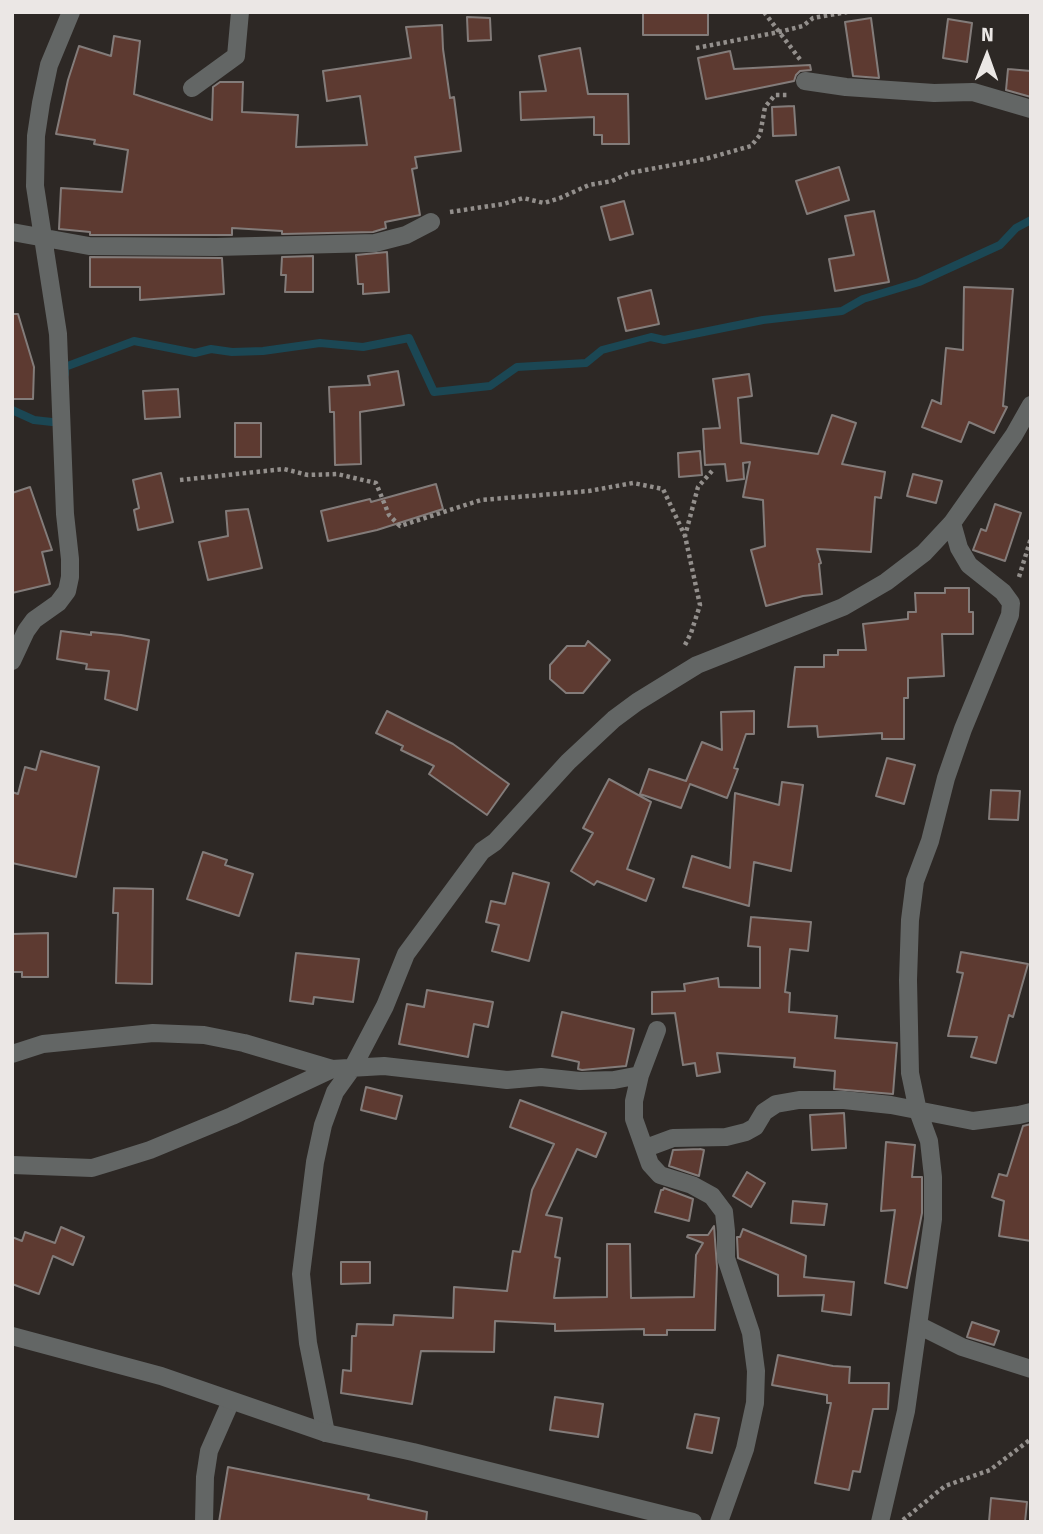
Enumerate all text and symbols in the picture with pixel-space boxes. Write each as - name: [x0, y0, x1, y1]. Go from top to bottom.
- north arrow: [952, 21, 1022, 91]
- text: N: [981, 23, 994, 46]

